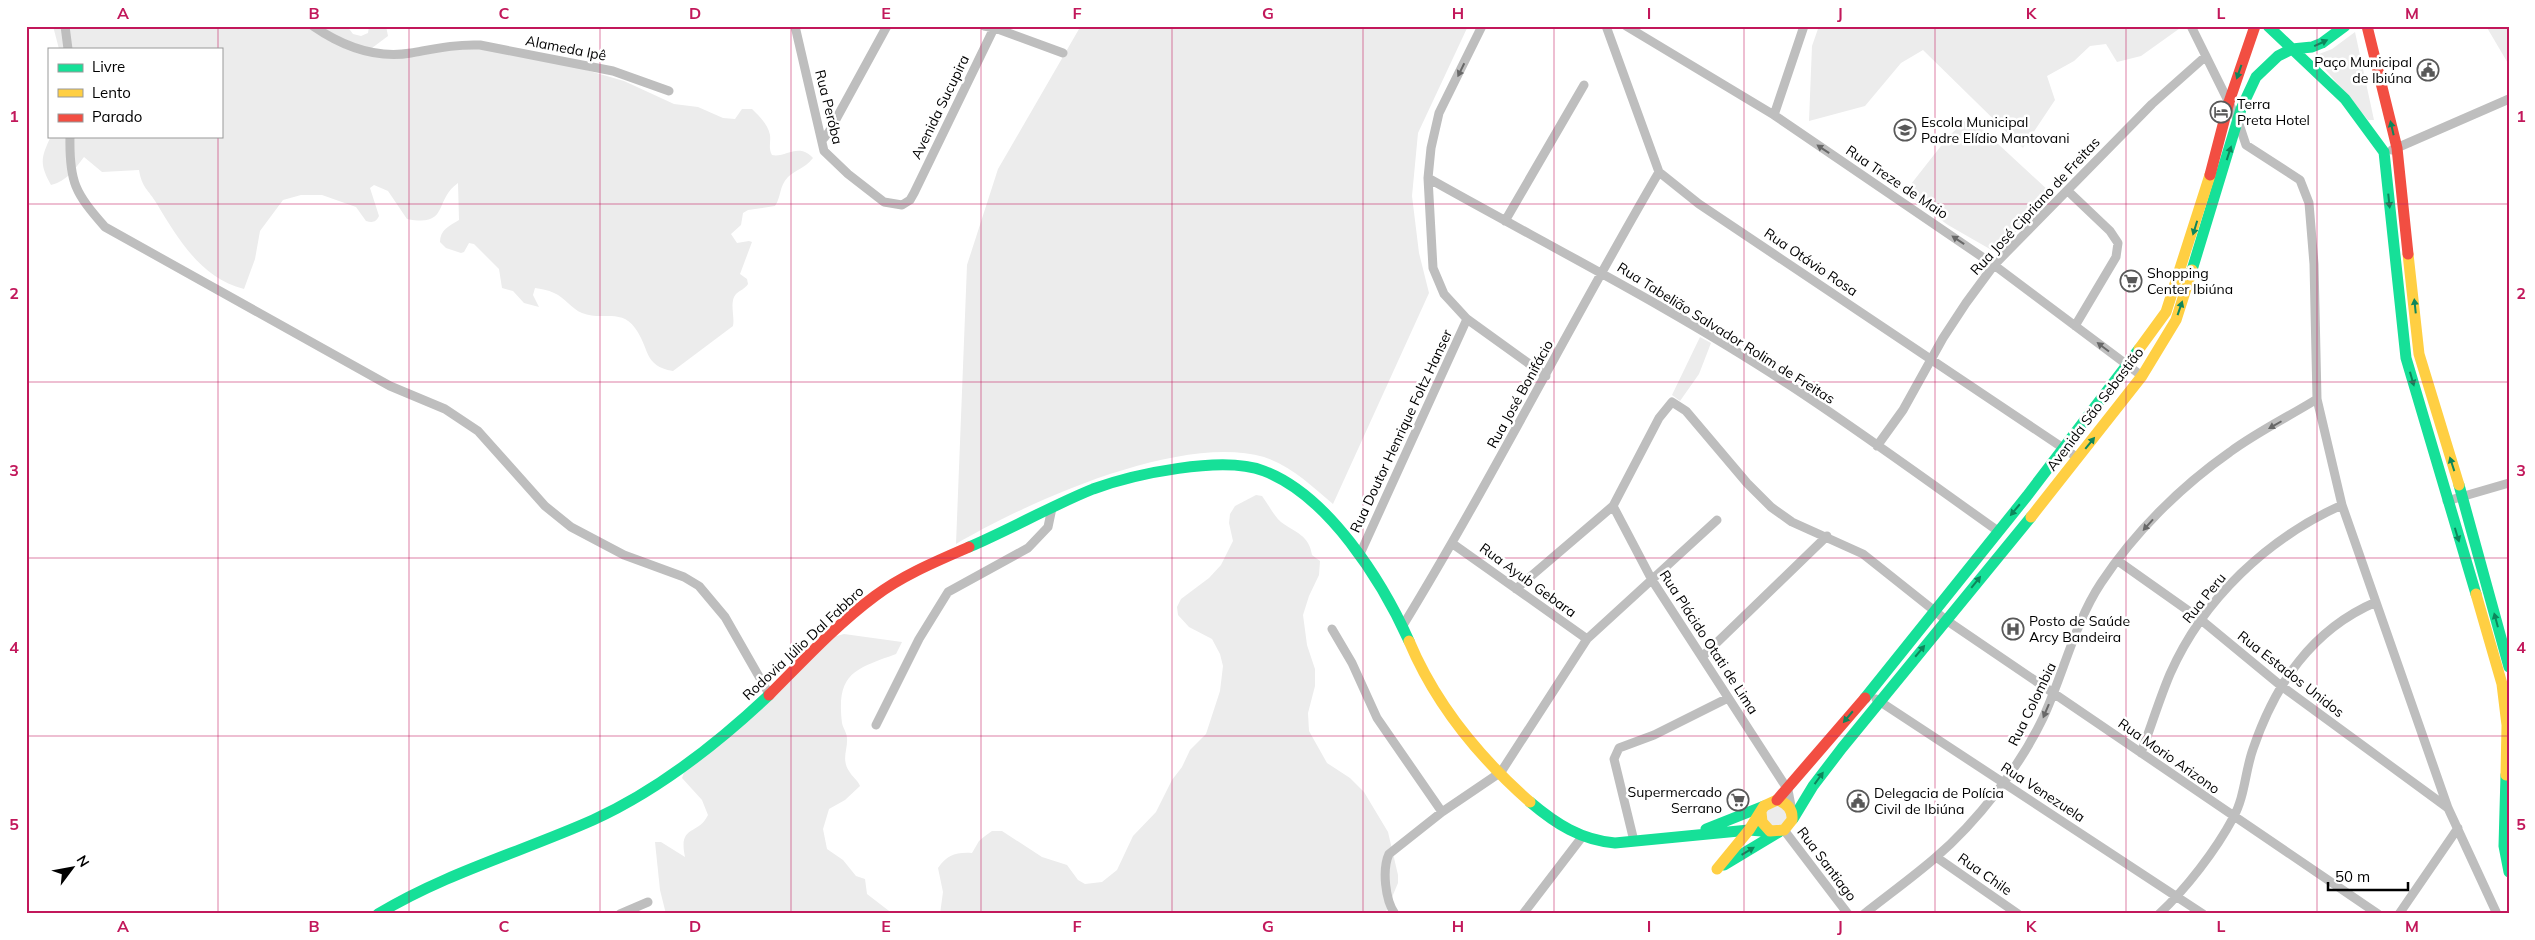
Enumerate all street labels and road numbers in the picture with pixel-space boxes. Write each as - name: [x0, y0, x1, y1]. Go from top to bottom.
- street label: Alameda Ipê: [524, 31, 608, 65]
- street label: Avenida Sucupira: [907, 52, 973, 162]
- street label: Rua Peróba: [811, 68, 847, 146]
- street label: Rua José Cipriano de Freitas: [1966, 133, 2104, 279]
- street label: Rua Treze de Maio: [1842, 141, 1952, 223]
- street label: Rua Otávio Rosa: [1761, 224, 1861, 300]
- street label: Rua Tabelião Salvador Rolim de Freitas: [1614, 258, 1838, 408]
- street label: Rua Doutor Henrique Foltz Hanser: [1346, 326, 1457, 536]
- street label: Rua José Bonifácio: [1483, 337, 1557, 451]
- street label: Avenida São Sebastião: [2043, 344, 2147, 474]
- street label: Rua Ayub Gebara: [1476, 539, 1580, 621]
- street label: Rua Plácido Otati de Lima: [1656, 567, 1762, 717]
- street label: Rua Peru: [2178, 569, 2230, 627]
- street label: Rodovia Júlio Dal Fabbro: [739, 582, 867, 704]
- street label: Rua Estados Unidos: [2234, 627, 2348, 721]
- street label: Rua Colombia: [2004, 659, 2060, 749]
- street label: Rua Morio Arizono: [2115, 714, 2223, 798]
- street label: Rua Venezuela: [1997, 758, 2089, 826]
- street label: Rua Santiago: [1793, 823, 1861, 905]
- street label: Rua Chile: [1954, 849, 2016, 899]

